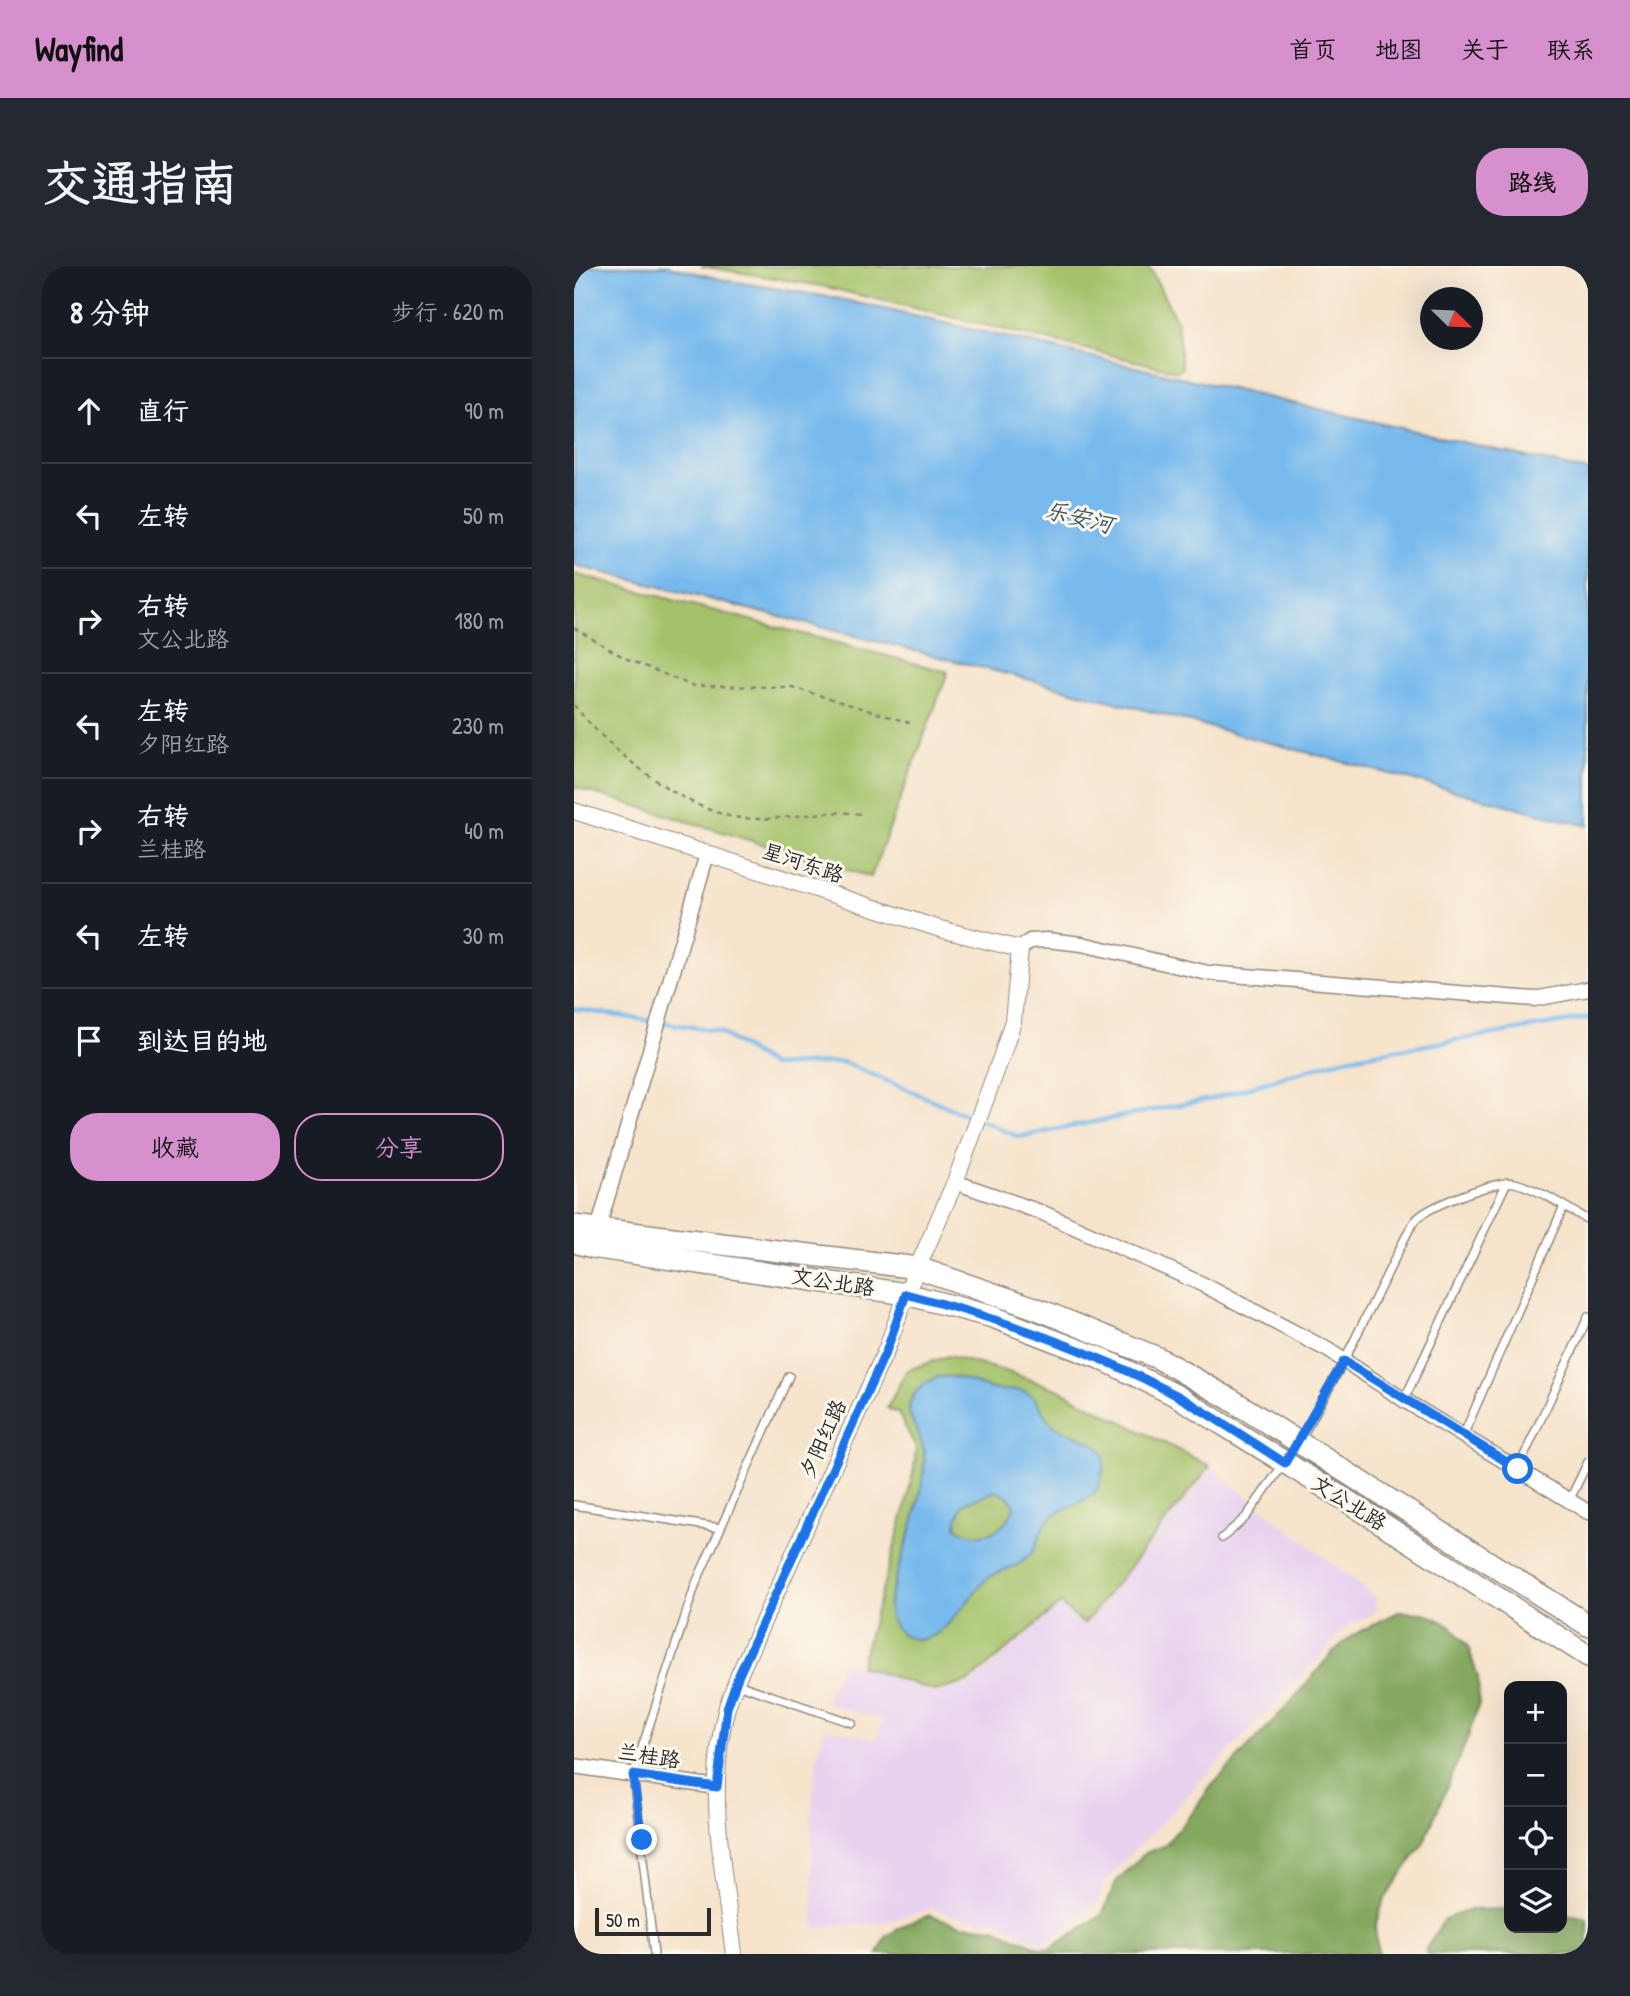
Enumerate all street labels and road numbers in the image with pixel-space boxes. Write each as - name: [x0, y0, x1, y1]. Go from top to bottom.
- street label: 星河东路: [759, 836, 848, 889]
- street label: 文公北路: [789, 1261, 877, 1302]
- street label: 夕阳红路: [792, 1395, 853, 1483]
- street label: 文公北路: [1306, 1468, 1393, 1537]
- street label: 兰桂路: [616, 1736, 682, 1775]

